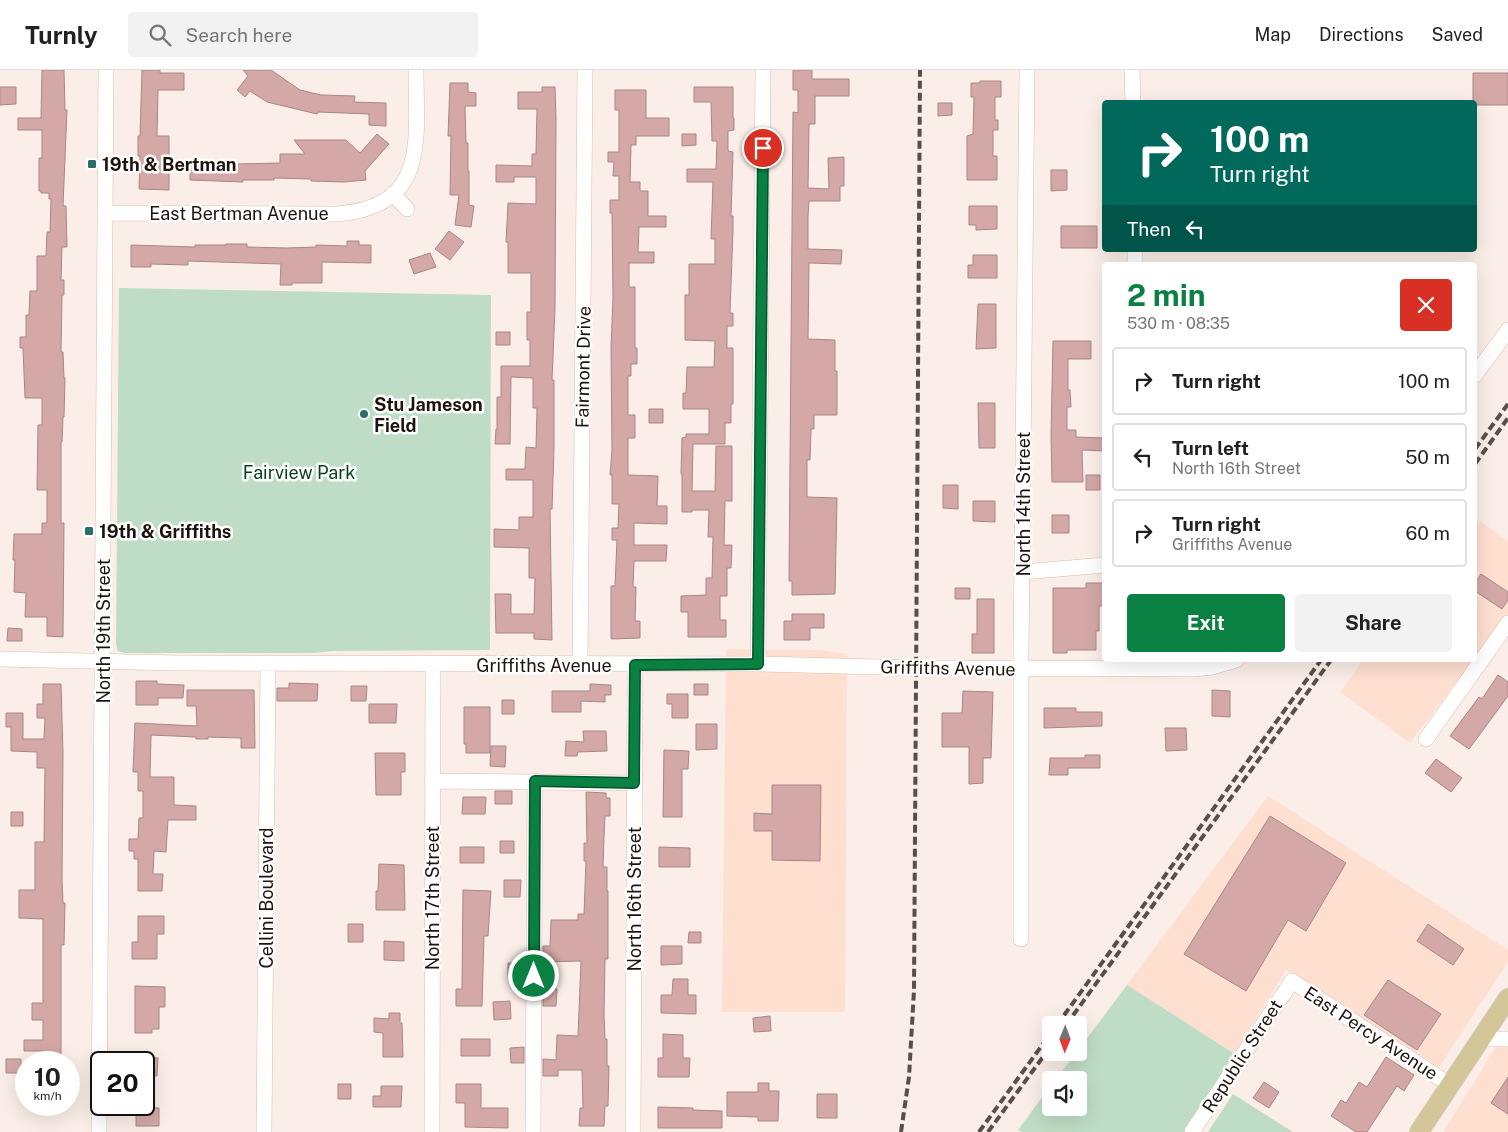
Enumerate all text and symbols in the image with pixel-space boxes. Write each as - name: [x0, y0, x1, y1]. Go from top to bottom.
- search box: [128, 12, 478, 57]
- text: Turnly: [25, 21, 98, 49]
- icon: search: [146, 21, 174, 49]
- text: Search here: [186, 24, 292, 46]
- text: Map: [1254, 24, 1291, 45]
- text: Directions: [1319, 24, 1404, 45]
- text: Saved: [1432, 24, 1483, 45]
- text: 100 m: [1210, 119, 1309, 160]
- icon: right: [1127, 120, 1192, 185]
- pin: [742, 127, 784, 169]
- icon: arrive: [749, 134, 777, 162]
- place label: 19th & Bertman: [102, 154, 237, 175]
- marker: 19th & Bertman: [86, 158, 98, 170]
- text: Turn right: [1210, 161, 1310, 187]
- street label: East Bertman Avenue: [149, 203, 329, 224]
- icon: left: [1181, 215, 1209, 243]
- text: Then: [1127, 218, 1171, 240]
- text: 2 min: [1127, 277, 1206, 313]
- button: close: [1400, 279, 1452, 331]
- street label: Fairmont Drive: [571, 306, 595, 428]
- text: 530 m · 08:35: [1127, 314, 1230, 333]
- icon: right: [1129, 367, 1157, 395]
- text: Turn right: [1172, 370, 1261, 392]
- text: 100 m: [1398, 370, 1450, 392]
- place label: Stu Jameson Field: [374, 394, 483, 436]
- marker: Stu Jameson Field: [358, 408, 370, 420]
- street label: North 14th Street: [1013, 431, 1034, 577]
- text: Turn left: [1172, 437, 1249, 459]
- icon: left: [1129, 443, 1157, 471]
- text: 50 m: [1405, 446, 1450, 468]
- text: North 16th Street: [1172, 459, 1301, 478]
- park label: Fairview Park: [243, 462, 355, 483]
- text: Turn right: [1172, 513, 1261, 535]
- icon: right: [1129, 519, 1157, 547]
- place label: 19th & Griffiths: [99, 521, 231, 542]
- text: 60 m: [1406, 522, 1450, 544]
- marker: 19th & Griffiths: [83, 525, 95, 537]
- text: Griffiths Avenue: [1172, 535, 1292, 554]
- street label: North 19th Street: [93, 558, 114, 704]
- button: Exit: [1127, 594, 1285, 652]
- button: Share: [1295, 594, 1452, 652]
- street label: Griffiths Avenue: [476, 655, 612, 676]
- street label: Griffiths Avenue: [880, 656, 1016, 680]
- street label: North 17th Street: [422, 826, 443, 970]
- street label: North 16th Street: [624, 826, 645, 972]
- street label: Cellini Boulevard: [256, 827, 277, 969]
- position arrow: [507, 949, 559, 1001]
- street label: East Percy Avenue: [1300, 982, 1442, 1084]
- street label: Republic Street: [1198, 996, 1286, 1116]
- north arrow: [1042, 1016, 1088, 1061]
- map controls: [1042, 1016, 1087, 1116]
- speed limit sign: 20: [90, 1051, 155, 1116]
- text: 10: [34, 1062, 61, 1092]
- button: sound: [1042, 1071, 1087, 1116]
- text: km/h: [33, 1089, 62, 1103]

